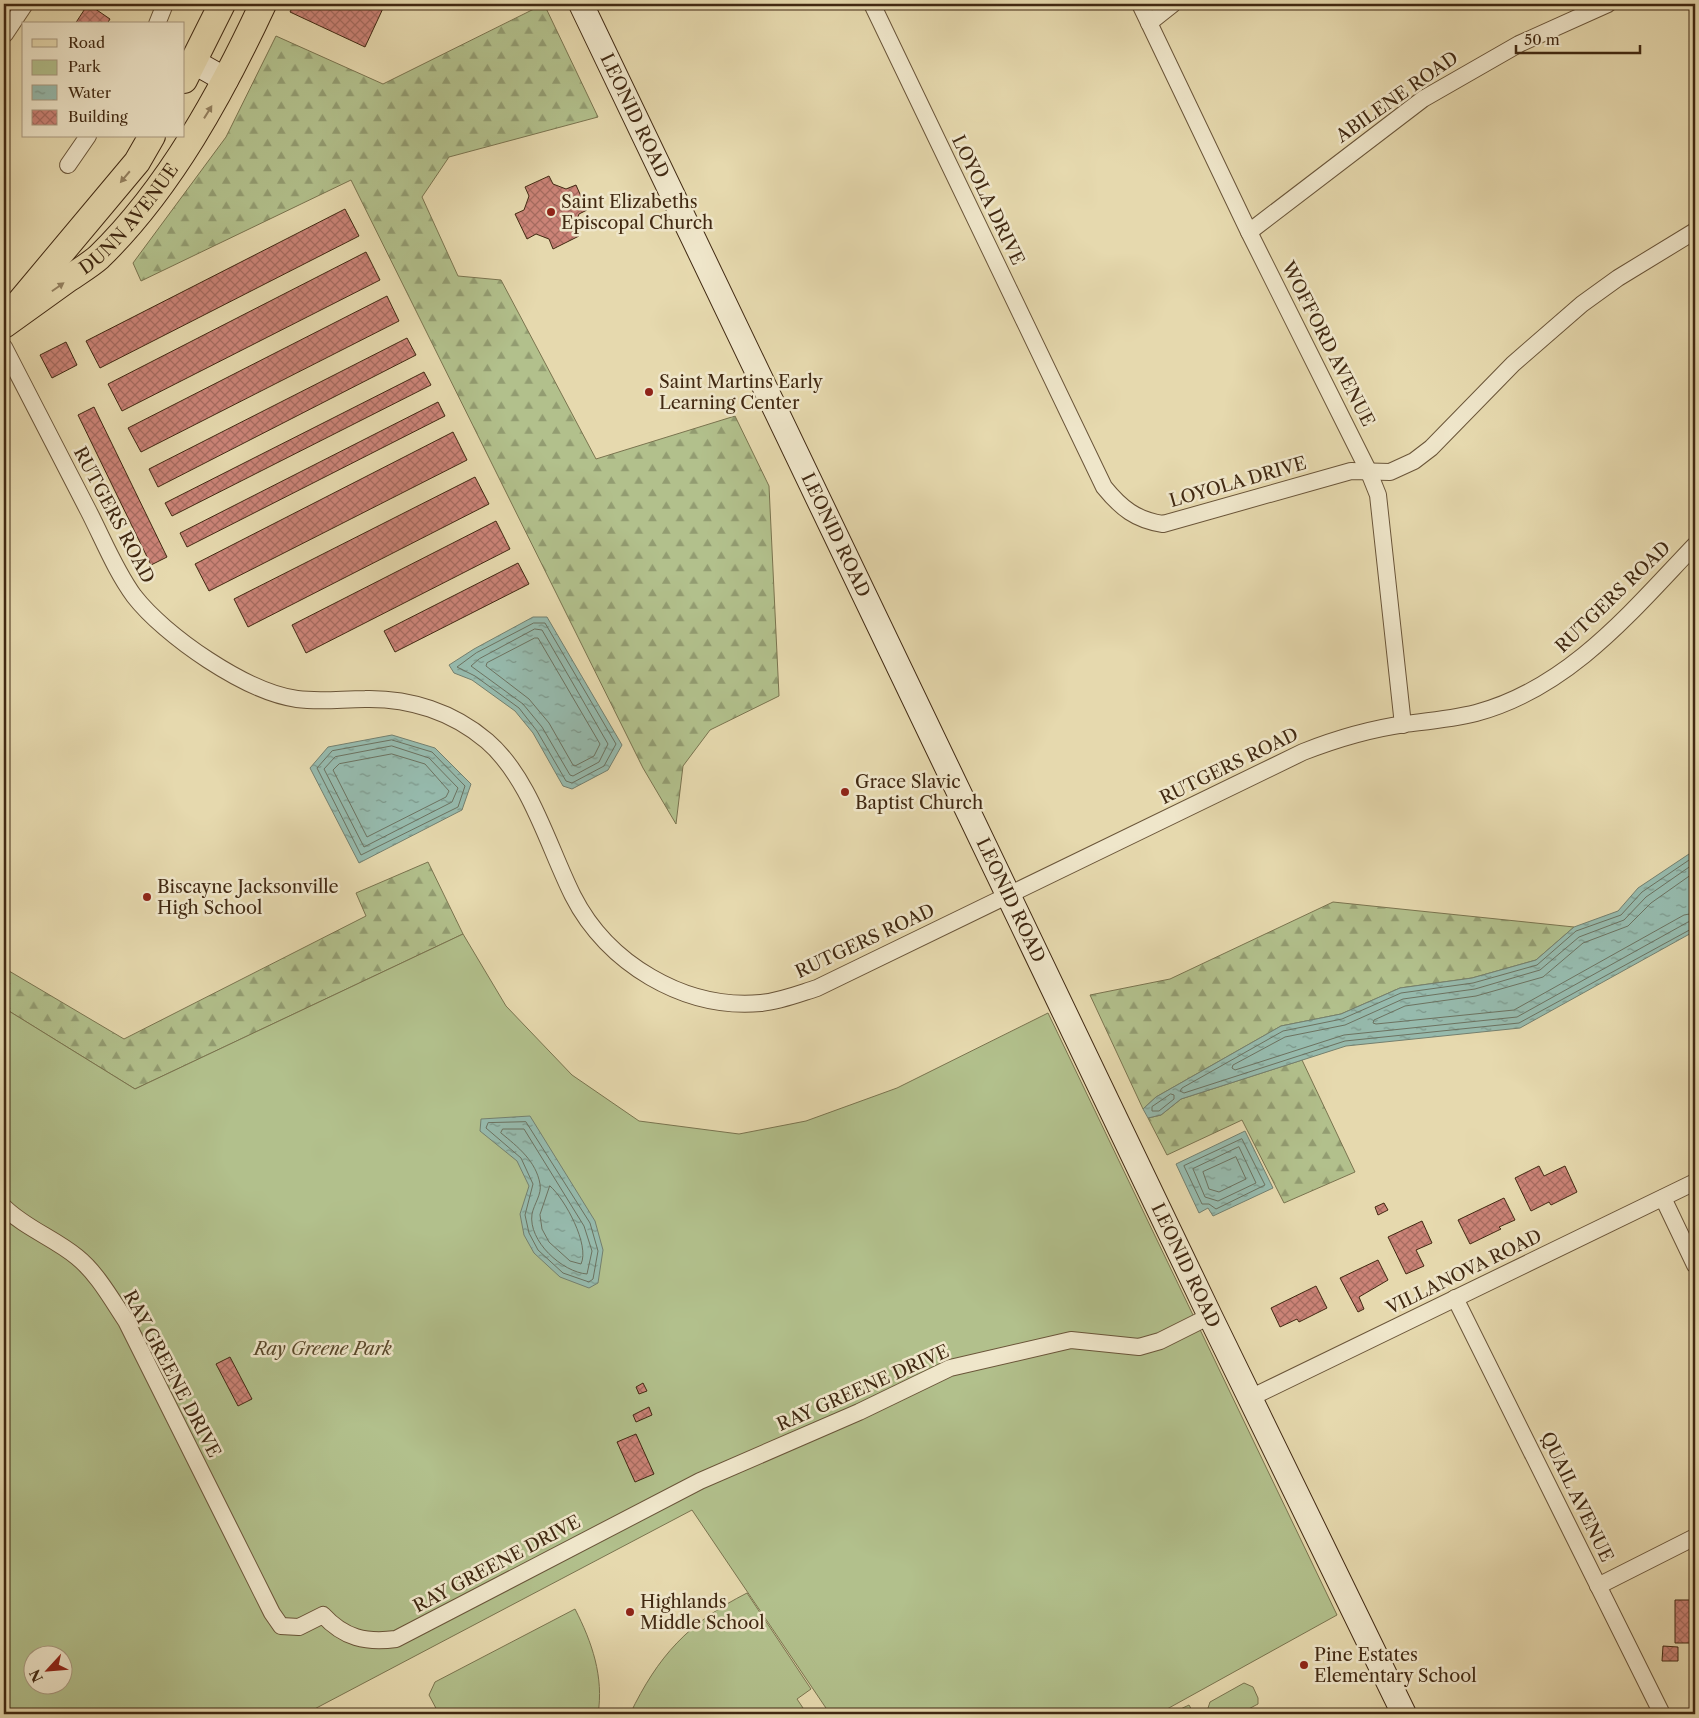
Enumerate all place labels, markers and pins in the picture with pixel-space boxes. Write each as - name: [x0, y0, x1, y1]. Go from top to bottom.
- place label: Saint Elizabeths Episcopal Church: [561, 191, 713, 234]
- marker: Saint Elizabeths Episcopal Church: [545, 206, 557, 218]
- place label: Saint Martins Early Learning Center: [659, 371, 824, 414]
- marker: Saint Martins Early Learning Center: [643, 386, 655, 398]
- place label: Grace Slavic Baptist Church: [855, 771, 983, 814]
- marker: Grace Slavic Baptist Church: [839, 786, 851, 798]
- place label: Biscayne Jacksonville High School: [157, 876, 339, 919]
- marker: Biscayne Jacksonville High School: [141, 891, 153, 903]
- place label: Highlands Middle School: [640, 1591, 765, 1634]
- marker: Highlands Middle School: [624, 1606, 636, 1618]
- place label: Pine Estates Elementary School: [1314, 1644, 1477, 1687]
- marker: Pine Estates Elementary School: [1298, 1659, 1310, 1671]

